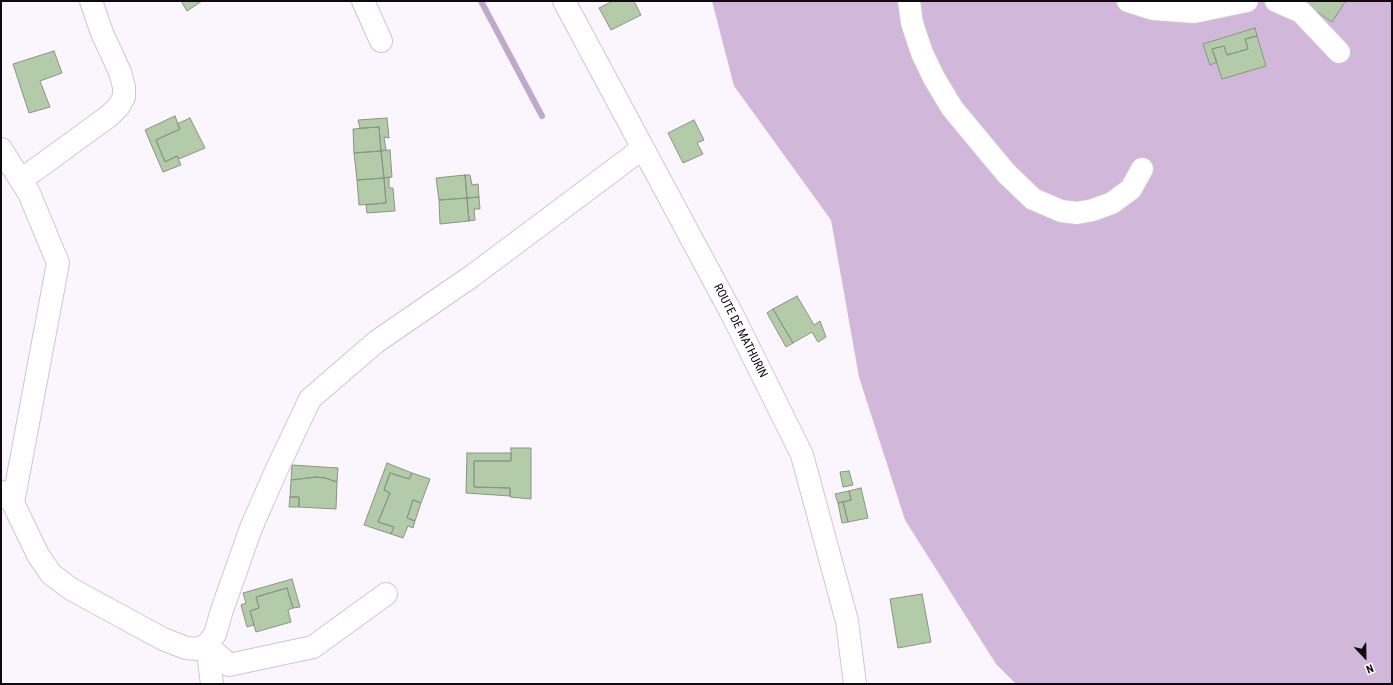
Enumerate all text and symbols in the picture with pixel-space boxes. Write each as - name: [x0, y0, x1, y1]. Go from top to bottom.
- street label: ROUTE DE MATHURIN: [710, 282, 770, 380]
- north arrow: [1345, 637, 1385, 677]
- text: N: [1364, 661, 1375, 676]

